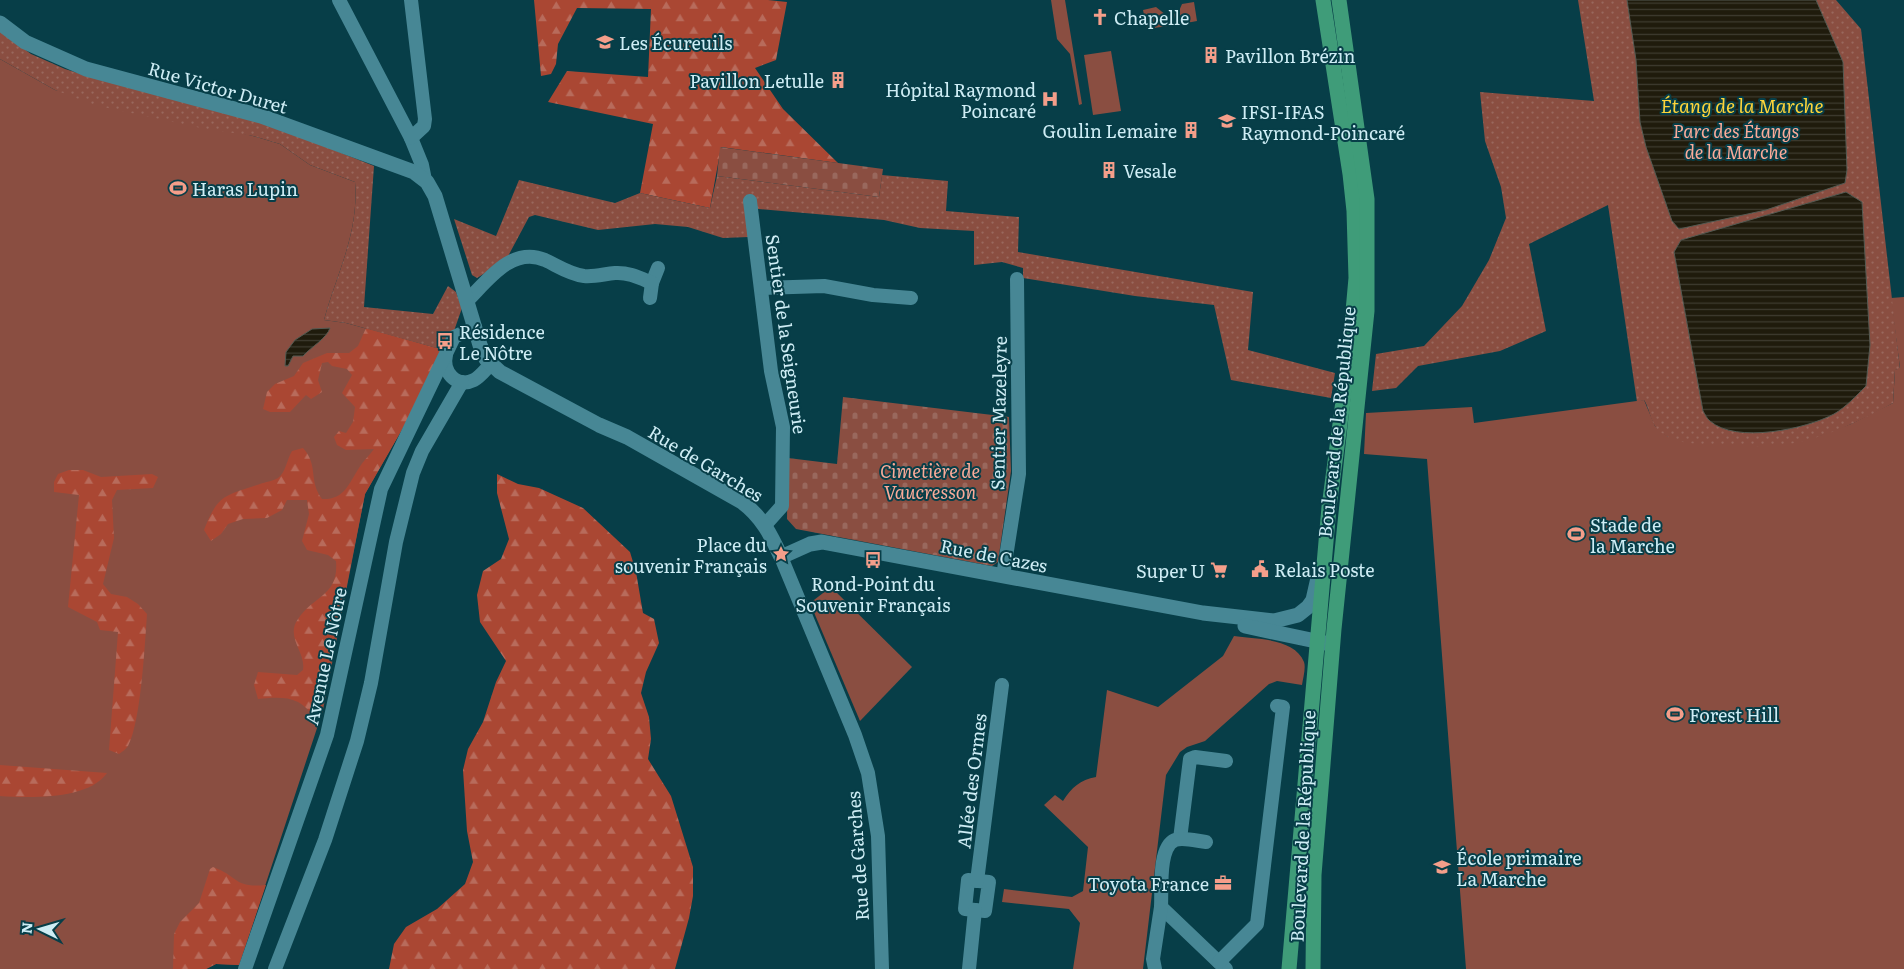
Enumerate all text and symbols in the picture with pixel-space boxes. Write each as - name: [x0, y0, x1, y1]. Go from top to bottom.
- place label: Chapelle: [1114, 4, 1189, 31]
- church icon: Chapelle: [1090, 7, 1110, 27]
- place label: Les Écureuils: [619, 29, 732, 56]
- school or university icon: Les Écureuils: [595, 32, 615, 52]
- place label: Pavillon Brézin: [1225, 42, 1355, 69]
- building icon: Pavillon Brézin: [1201, 45, 1221, 65]
- street label: Rue Victor Duret: [145, 54, 292, 120]
- place label: Pavillon Letulle: [690, 67, 824, 94]
- building icon: Pavillon Letulle: [828, 70, 848, 90]
- place label: Hôpital Raymond Poincaré: [885, 76, 1036, 124]
- hospital icon: Hôpital Raymond Poincaré: [1040, 89, 1060, 109]
- water label: Étang de la Marche: [1660, 91, 1824, 119]
- place label: IFSI-IFAS Raymond-Poincaré: [1241, 98, 1405, 146]
- school or university icon: IFSI-IFAS Raymond-Poincaré: [1217, 111, 1237, 131]
- place label: Goulin Lemaire: [1043, 117, 1177, 144]
- park label: Parc des Étangs de la Marche: [1673, 117, 1799, 165]
- building icon: Goulin Lemaire: [1181, 120, 1201, 140]
- place label: Vesale: [1123, 157, 1177, 184]
- building icon: Vesale: [1099, 160, 1119, 180]
- place label: Haras Lupin: [192, 175, 298, 202]
- sports icon: Haras Lupin: [168, 178, 188, 198]
- street label: Sentier de la Seigneurie: [760, 232, 814, 436]
- street label: Boulevard de la République: [1310, 305, 1362, 539]
- place label: Résidence Le Nôtre: [459, 318, 545, 366]
- bus stop icon: Résidence Le Nôtre: [435, 331, 455, 351]
- street label: Sentier Mazeleyre: [983, 336, 1013, 490]
- street label: Rue de Garches: [643, 418, 769, 508]
- park label: Cimetière de Vaucresson: [880, 457, 980, 505]
- place label: Stade de la Marche: [1590, 511, 1675, 559]
- sports icon: Stade de la Marche: [1566, 524, 1586, 544]
- place label: Place du souvenir Français: [615, 531, 767, 579]
- street label: Rue de Cazes: [938, 531, 1050, 579]
- place icon: Place du souvenir Français: [771, 544, 791, 564]
- bus stop icon: Rond-Point du Souvenir Français: [863, 550, 883, 570]
- place label: Relais Poste: [1274, 556, 1375, 583]
- place label: Super U: [1136, 557, 1205, 584]
- public building icon: Relais Poste: [1250, 559, 1270, 579]
- supermarket icon: Super U: [1209, 560, 1229, 580]
- place label: Rond-Point du Souvenir Français: [796, 570, 950, 618]
- street label: Avenue Le Nôtre: [297, 585, 353, 727]
- place label: Forest Hill: [1689, 701, 1779, 728]
- sports icon: Forest Hill: [1665, 704, 1685, 724]
- street label: Boulevard de la République: [1282, 709, 1322, 943]
- street label: Allée des Ormes: [949, 712, 993, 850]
- street label: Rue de Garches: [839, 790, 875, 922]
- place label: École primaire La Marche: [1456, 844, 1582, 892]
- school or university icon: École primaire La Marche: [1432, 857, 1452, 877]
- place label: Toyota France: [1087, 870, 1209, 897]
- office icon: Toyota France: [1213, 873, 1233, 893]
- north arrow: [15, 904, 65, 954]
- text: N: [16, 921, 37, 935]

